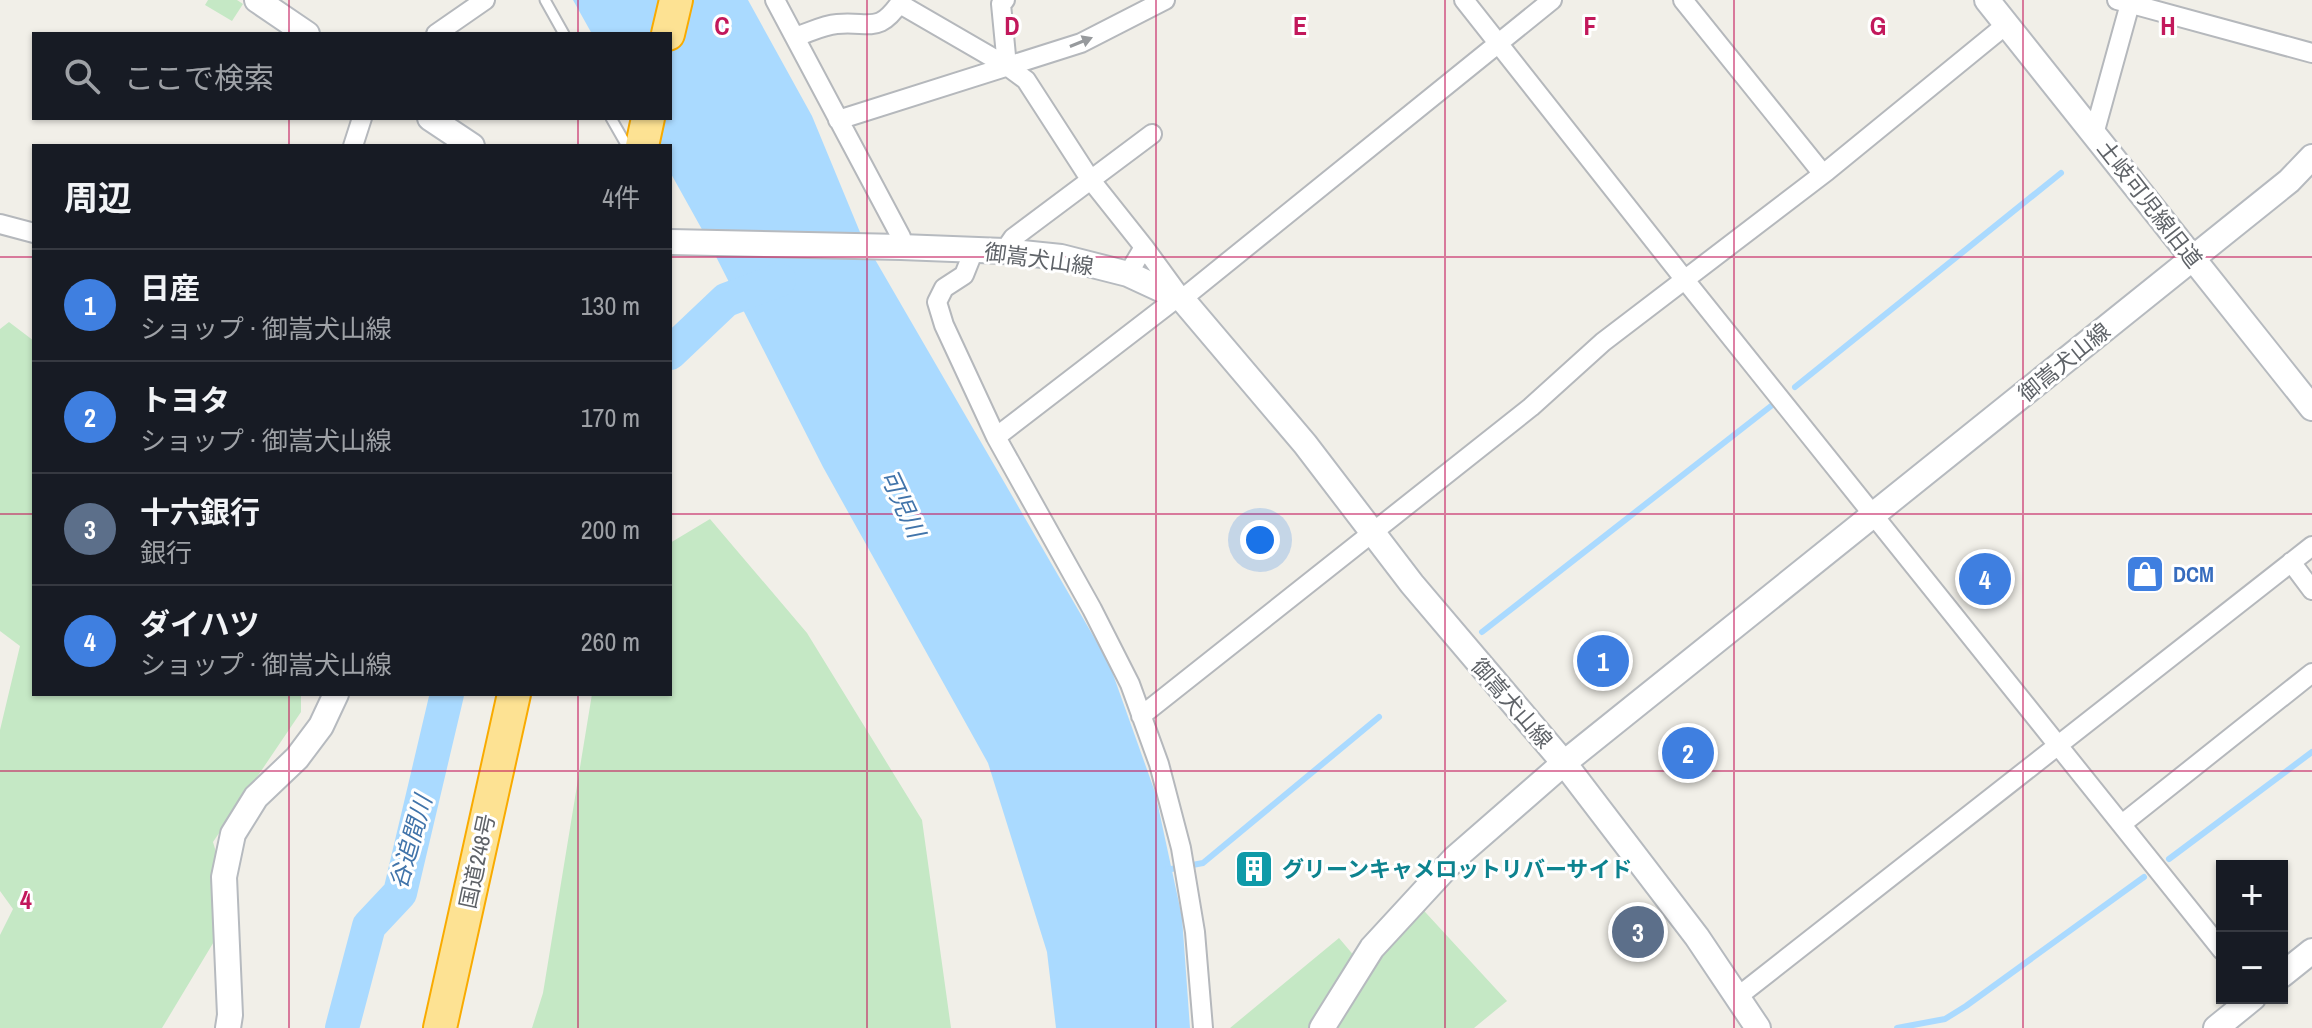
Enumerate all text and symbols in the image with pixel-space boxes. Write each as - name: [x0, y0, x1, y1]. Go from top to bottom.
- text: C: [714, 8, 730, 43]
- text: D: [1004, 8, 1020, 43]
- text: E: [1293, 8, 1307, 43]
- text: F: [1583, 8, 1597, 43]
- text: G: [1870, 8, 1886, 43]
- text: H: [2160, 8, 2176, 43]
- search box: [32, 32, 672, 120]
- one-way arrow: [1069, 35, 1093, 48]
- icon: search: [60, 54, 104, 98]
- text: ここで検索: [124, 58, 274, 98]
- street label: 土岐可児線旧道: [2091, 134, 2209, 274]
- text: 周辺: [64, 175, 132, 221]
- text: 4件: [602, 180, 640, 215]
- street label: 御嵩犬山線: [982, 236, 1096, 282]
- text: 日産: [140, 268, 200, 308]
- text: 1: [84, 288, 96, 323]
- text: 130 m: [581, 288, 640, 323]
- text: ショップ · 御嵩犬山線: [140, 311, 392, 346]
- street label: 御嵩犬山線: [2012, 316, 2116, 408]
- text: トヨタ: [140, 380, 230, 420]
- text: 2: [84, 400, 96, 435]
- text: 170 m: [581, 400, 640, 435]
- text: ショップ · 御嵩犬山線: [140, 423, 392, 458]
- water label: 可児川: [873, 464, 934, 545]
- text: 十六銀行: [140, 492, 260, 532]
- text: 3: [84, 512, 96, 547]
- text: 200 m: [581, 512, 640, 547]
- your location: [1240, 520, 1280, 560]
- text: 銀行: [140, 535, 192, 570]
- pin: 4: [1959, 549, 2011, 609]
- shop icon: DCM: [2124, 553, 2166, 595]
- place label: DCM: [2173, 559, 2214, 589]
- text: ダイハツ: [140, 604, 259, 644]
- text: 4: [84, 624, 96, 659]
- text: 260 m: [581, 624, 640, 659]
- pin: 1: [1577, 631, 1629, 691]
- text: ショップ · 御嵩犬山線: [140, 647, 392, 682]
- street label: 御嵩犬山線: [1465, 652, 1559, 754]
- pin: 2: [1662, 723, 1714, 783]
- water label: 谷追間川: [381, 789, 439, 893]
- street label: 国道248号: [452, 811, 502, 911]
- building icon: グリーンキャメロットリバーサイド: [1233, 848, 1275, 890]
- place label: グリーンキャメロットリバーサイド: [1282, 854, 1632, 884]
- map controls: [2216, 860, 2288, 1004]
- button: +: [2216, 860, 2288, 932]
- text: 4: [20, 882, 32, 917]
- pin: 3: [1612, 902, 1664, 962]
- button: −: [2216, 932, 2288, 1004]

